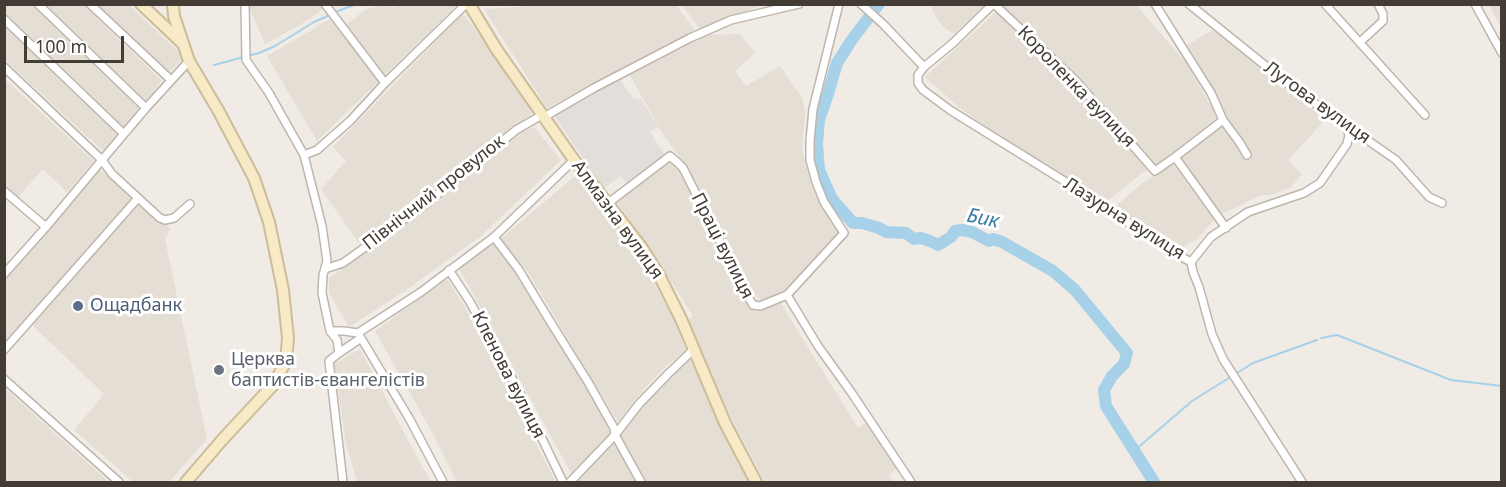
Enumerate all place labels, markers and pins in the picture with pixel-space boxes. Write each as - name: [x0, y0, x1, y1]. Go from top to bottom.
- place label: Ощадбанк: [90, 295, 182, 317]
- marker: Ощадбанк: [71, 299, 85, 313]
- place label: Церква баптистів-євангелістів: [231, 349, 425, 392]
- marker: Церква баптистів-євангелістів: [212, 363, 226, 377]

